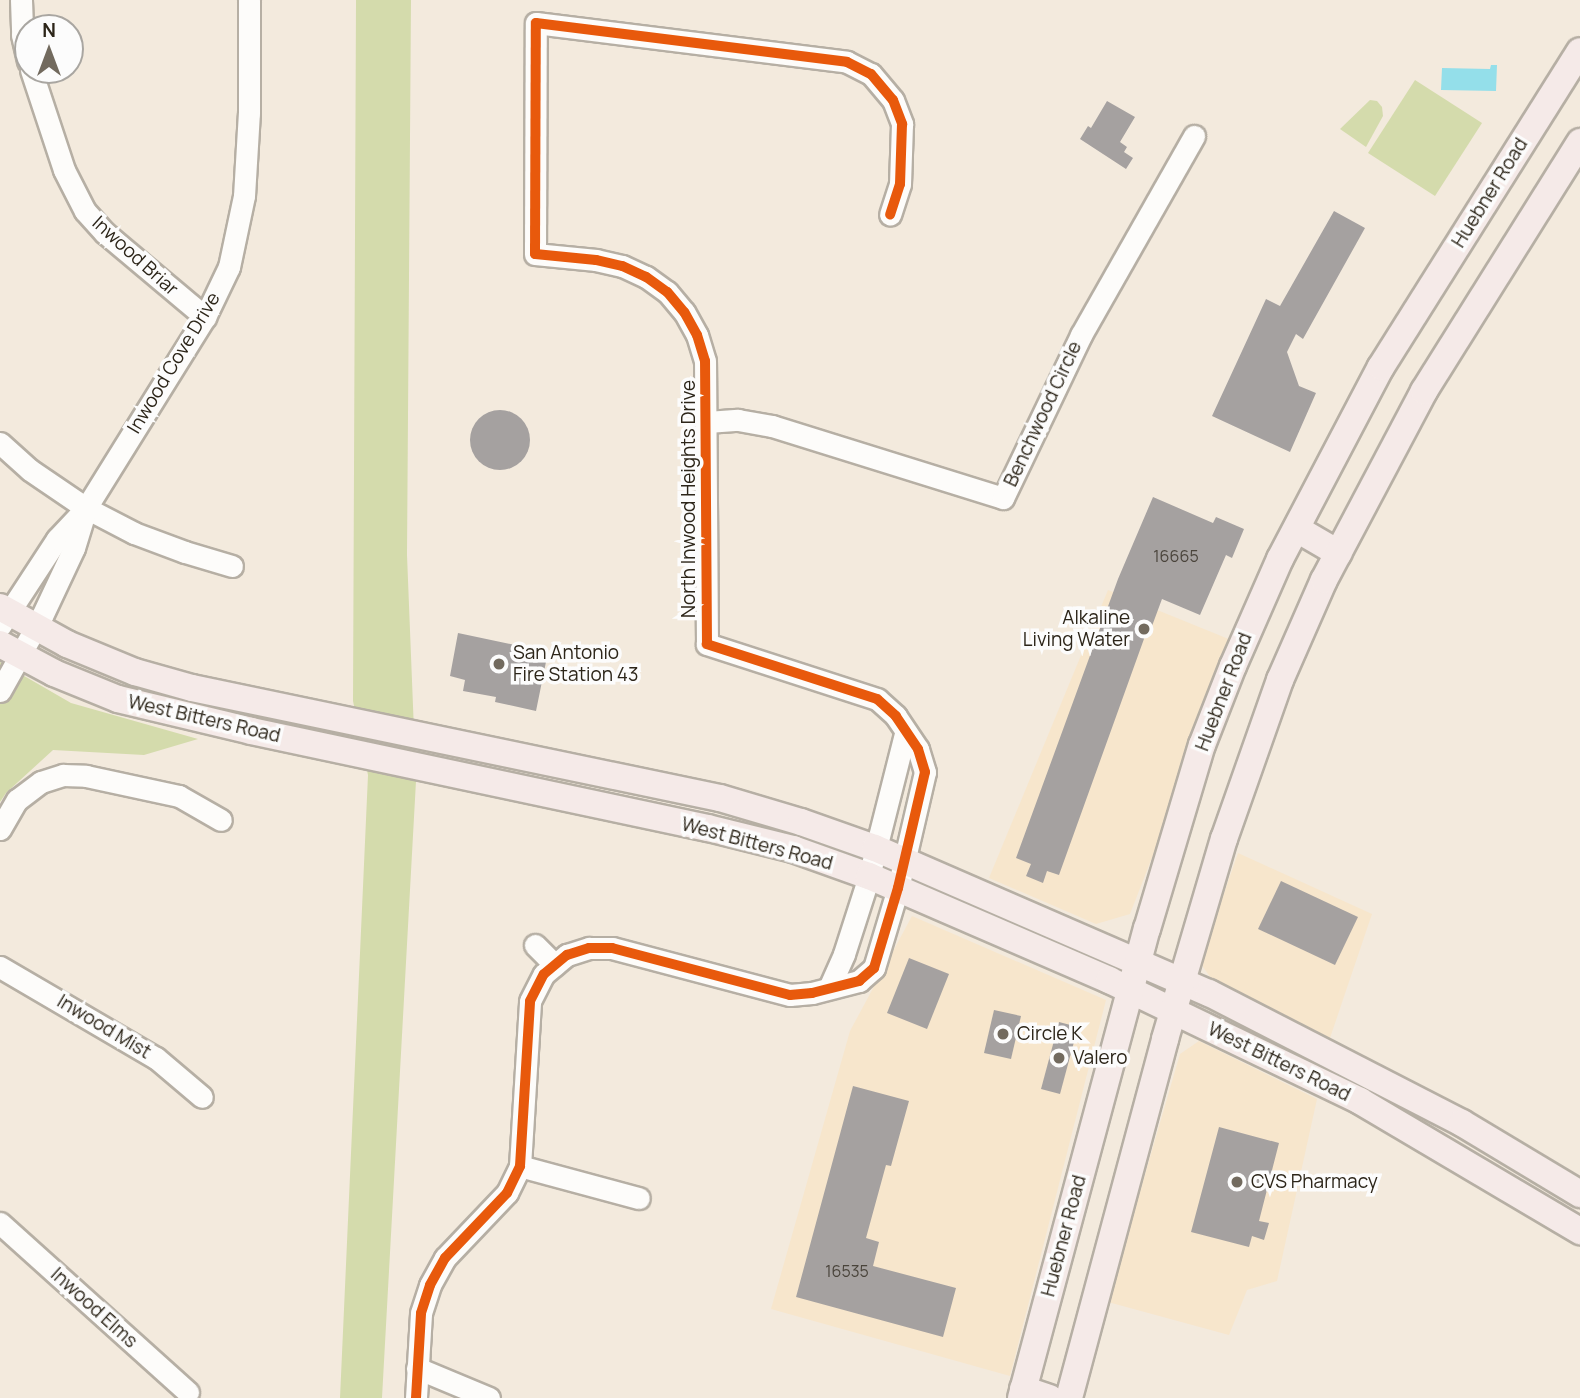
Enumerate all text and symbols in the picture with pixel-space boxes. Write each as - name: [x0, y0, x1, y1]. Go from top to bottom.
- north arrow: [14, 14, 84, 84]
- text: N: [42, 17, 56, 43]
- street label: Huebner Road: [1447, 134, 1533, 252]
- street label: Inwood Briar: [87, 211, 183, 301]
- street label: Inwood Cove Drive: [123, 288, 225, 438]
- street label: Benchwood Circle: [999, 338, 1087, 490]
- street label: North Inwood Heights Drive: [678, 380, 700, 618]
- house number: 16665: [1153, 546, 1199, 566]
- place label: Alkaline Living Water: [1023, 607, 1130, 651]
- marker: Alkaline Living Water: [1136, 621, 1152, 637]
- street label: Huebner Road: [1191, 630, 1257, 754]
- place label: San Antonio Fire Station 43: [513, 642, 639, 686]
- marker: San Antonio Fire Station 43: [491, 656, 507, 672]
- street label: West Bitters Road: [126, 690, 282, 748]
- street label: West Bitters Road: [679, 813, 835, 875]
- street label: Inwood Mist: [53, 990, 155, 1064]
- street label: West Bitters Road: [1204, 1018, 1354, 1106]
- place label: Circle K: [1017, 1023, 1083, 1045]
- marker: Circle K: [995, 1026, 1011, 1042]
- place label: Valero: [1073, 1047, 1128, 1069]
- marker: Valero: [1051, 1050, 1067, 1066]
- place label: CVS Pharmacy: [1251, 1171, 1378, 1193]
- street label: Huebner Road: [1037, 1173, 1091, 1299]
- marker: CVS Pharmacy: [1229, 1174, 1245, 1190]
- house number: 16535: [825, 1261, 869, 1281]
- street label: Inwood Elms: [46, 1263, 142, 1353]

